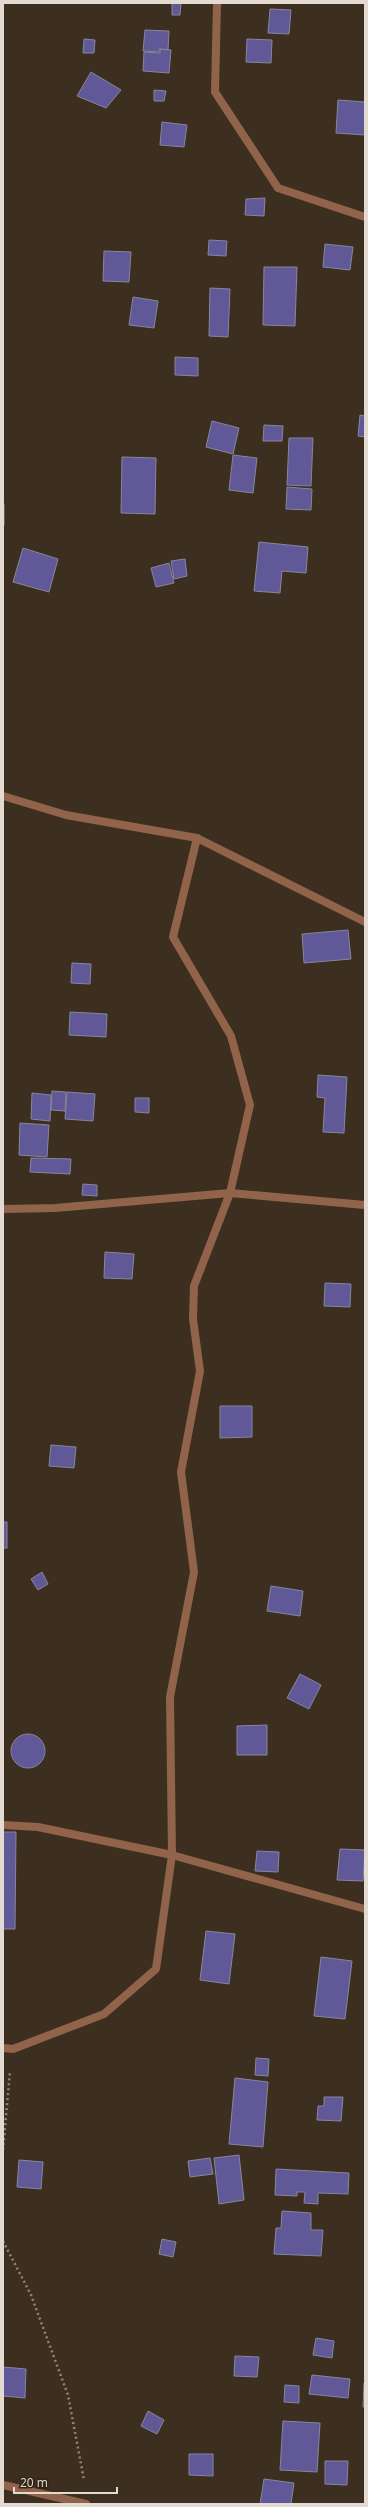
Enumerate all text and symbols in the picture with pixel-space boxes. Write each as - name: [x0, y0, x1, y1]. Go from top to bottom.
- scale bar: [14, 2469, 117, 2495]
- text: 20 m: [20, 2474, 48, 2491]

